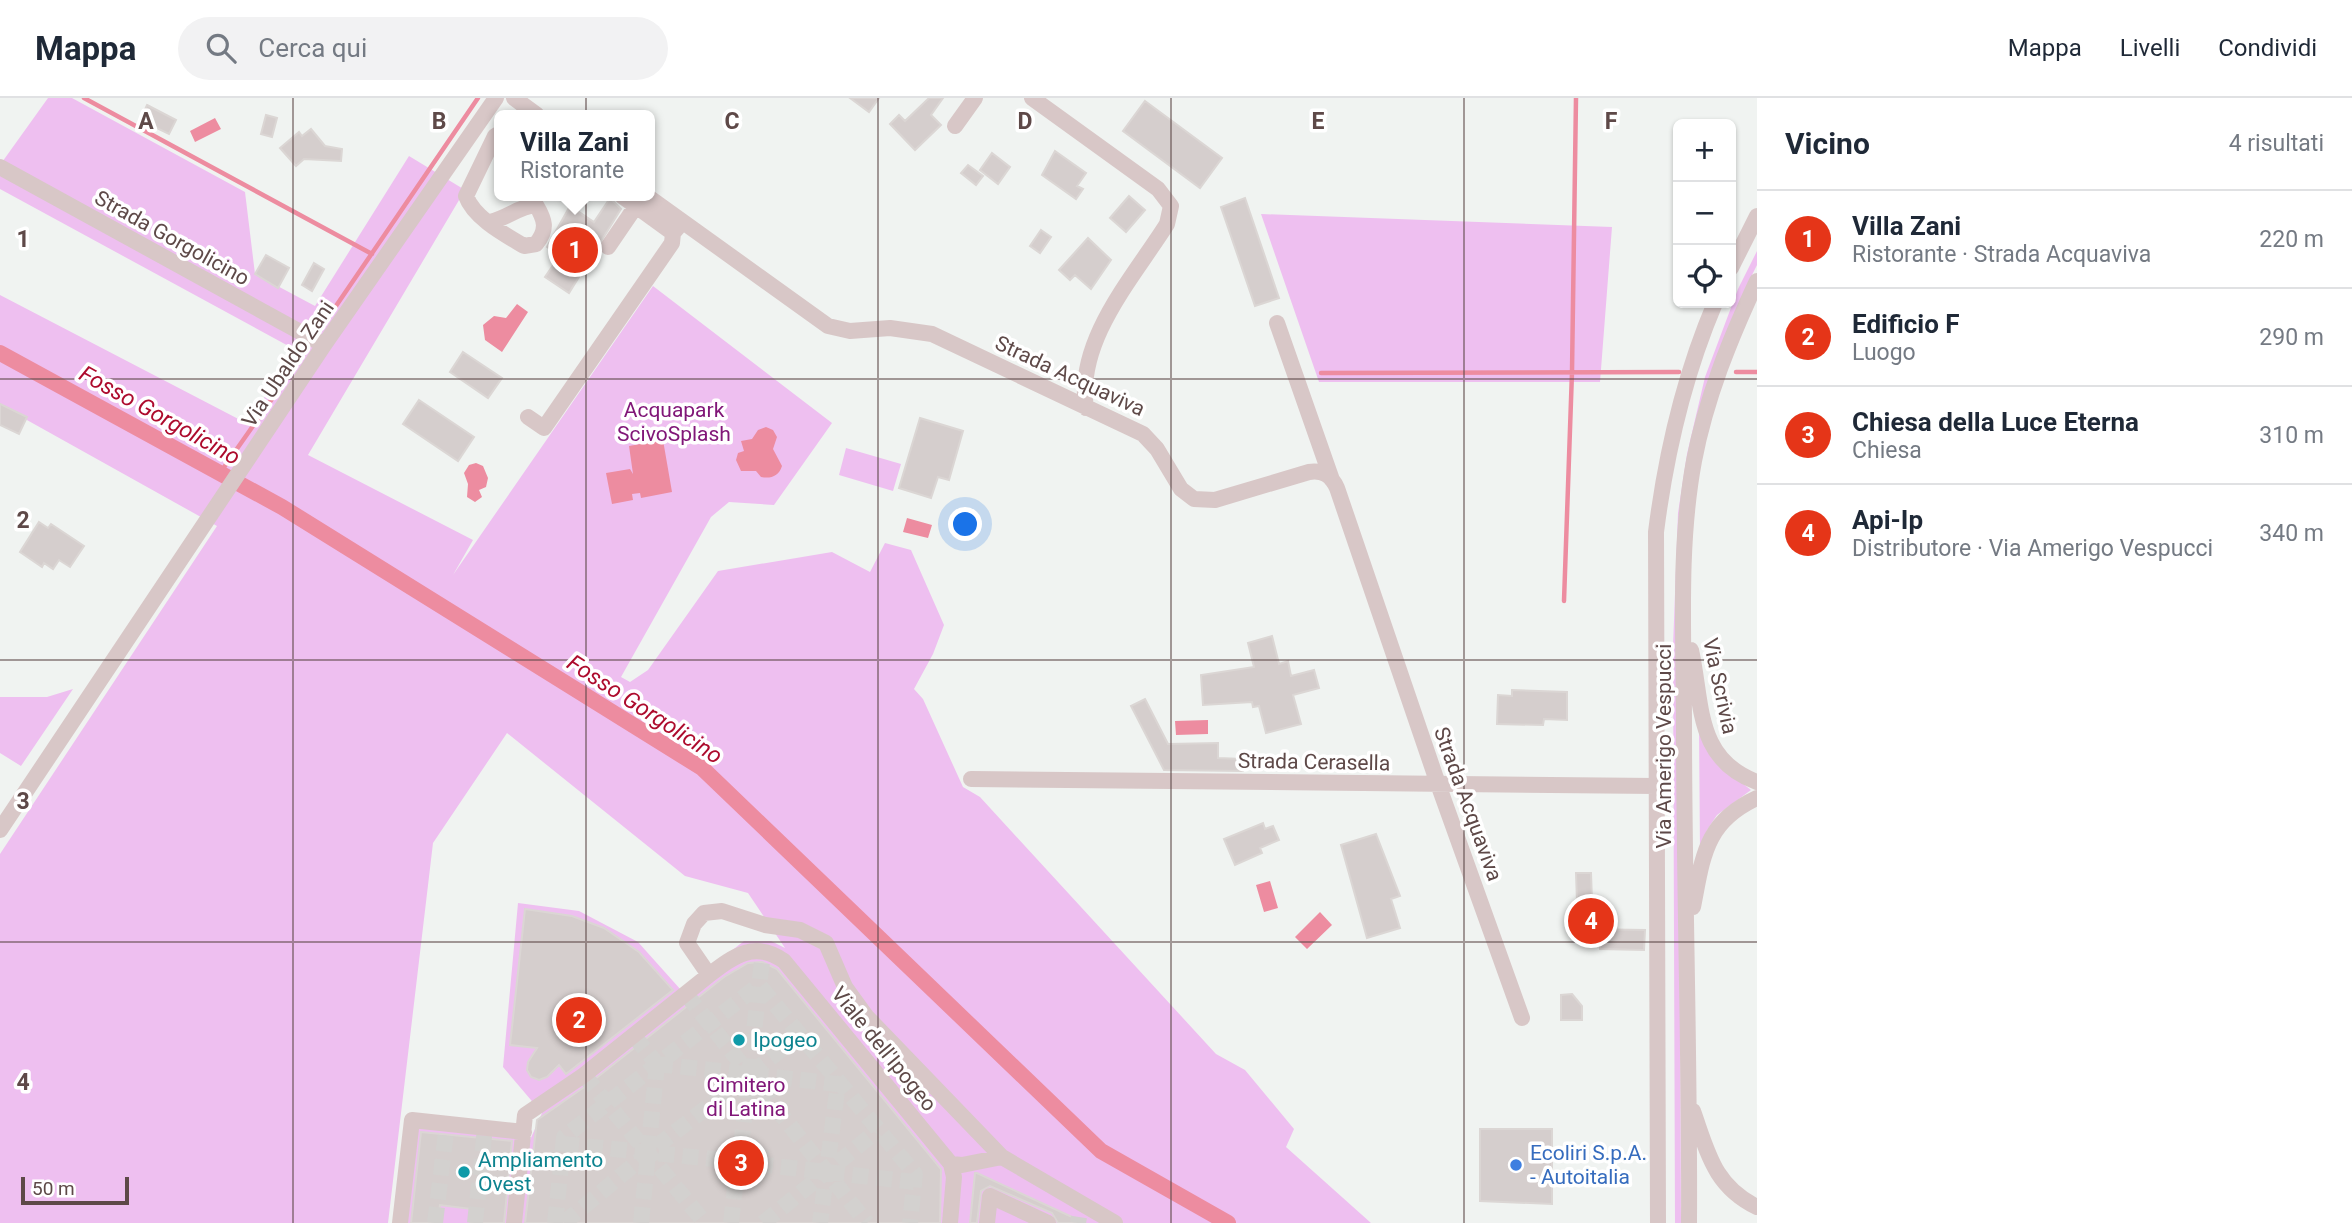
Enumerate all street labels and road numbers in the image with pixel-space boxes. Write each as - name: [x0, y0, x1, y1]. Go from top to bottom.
- street label: Strada Gorgolicino: [91, 186, 253, 290]
- street label: Via Ubaldo Zani: [237, 296, 339, 432]
- street label: Strada Acquaviva: [991, 331, 1149, 421]
- street label: Via Scrivia: [1698, 636, 1742, 736]
- street label: Via Amerigo Vespucci: [1652, 644, 1676, 848]
- street label: Strada Acquaviva: [1429, 724, 1507, 884]
- street label: Strada Cerasella: [1238, 749, 1390, 775]
- street label: Viale dell'Ipogeo: [827, 982, 941, 1116]

